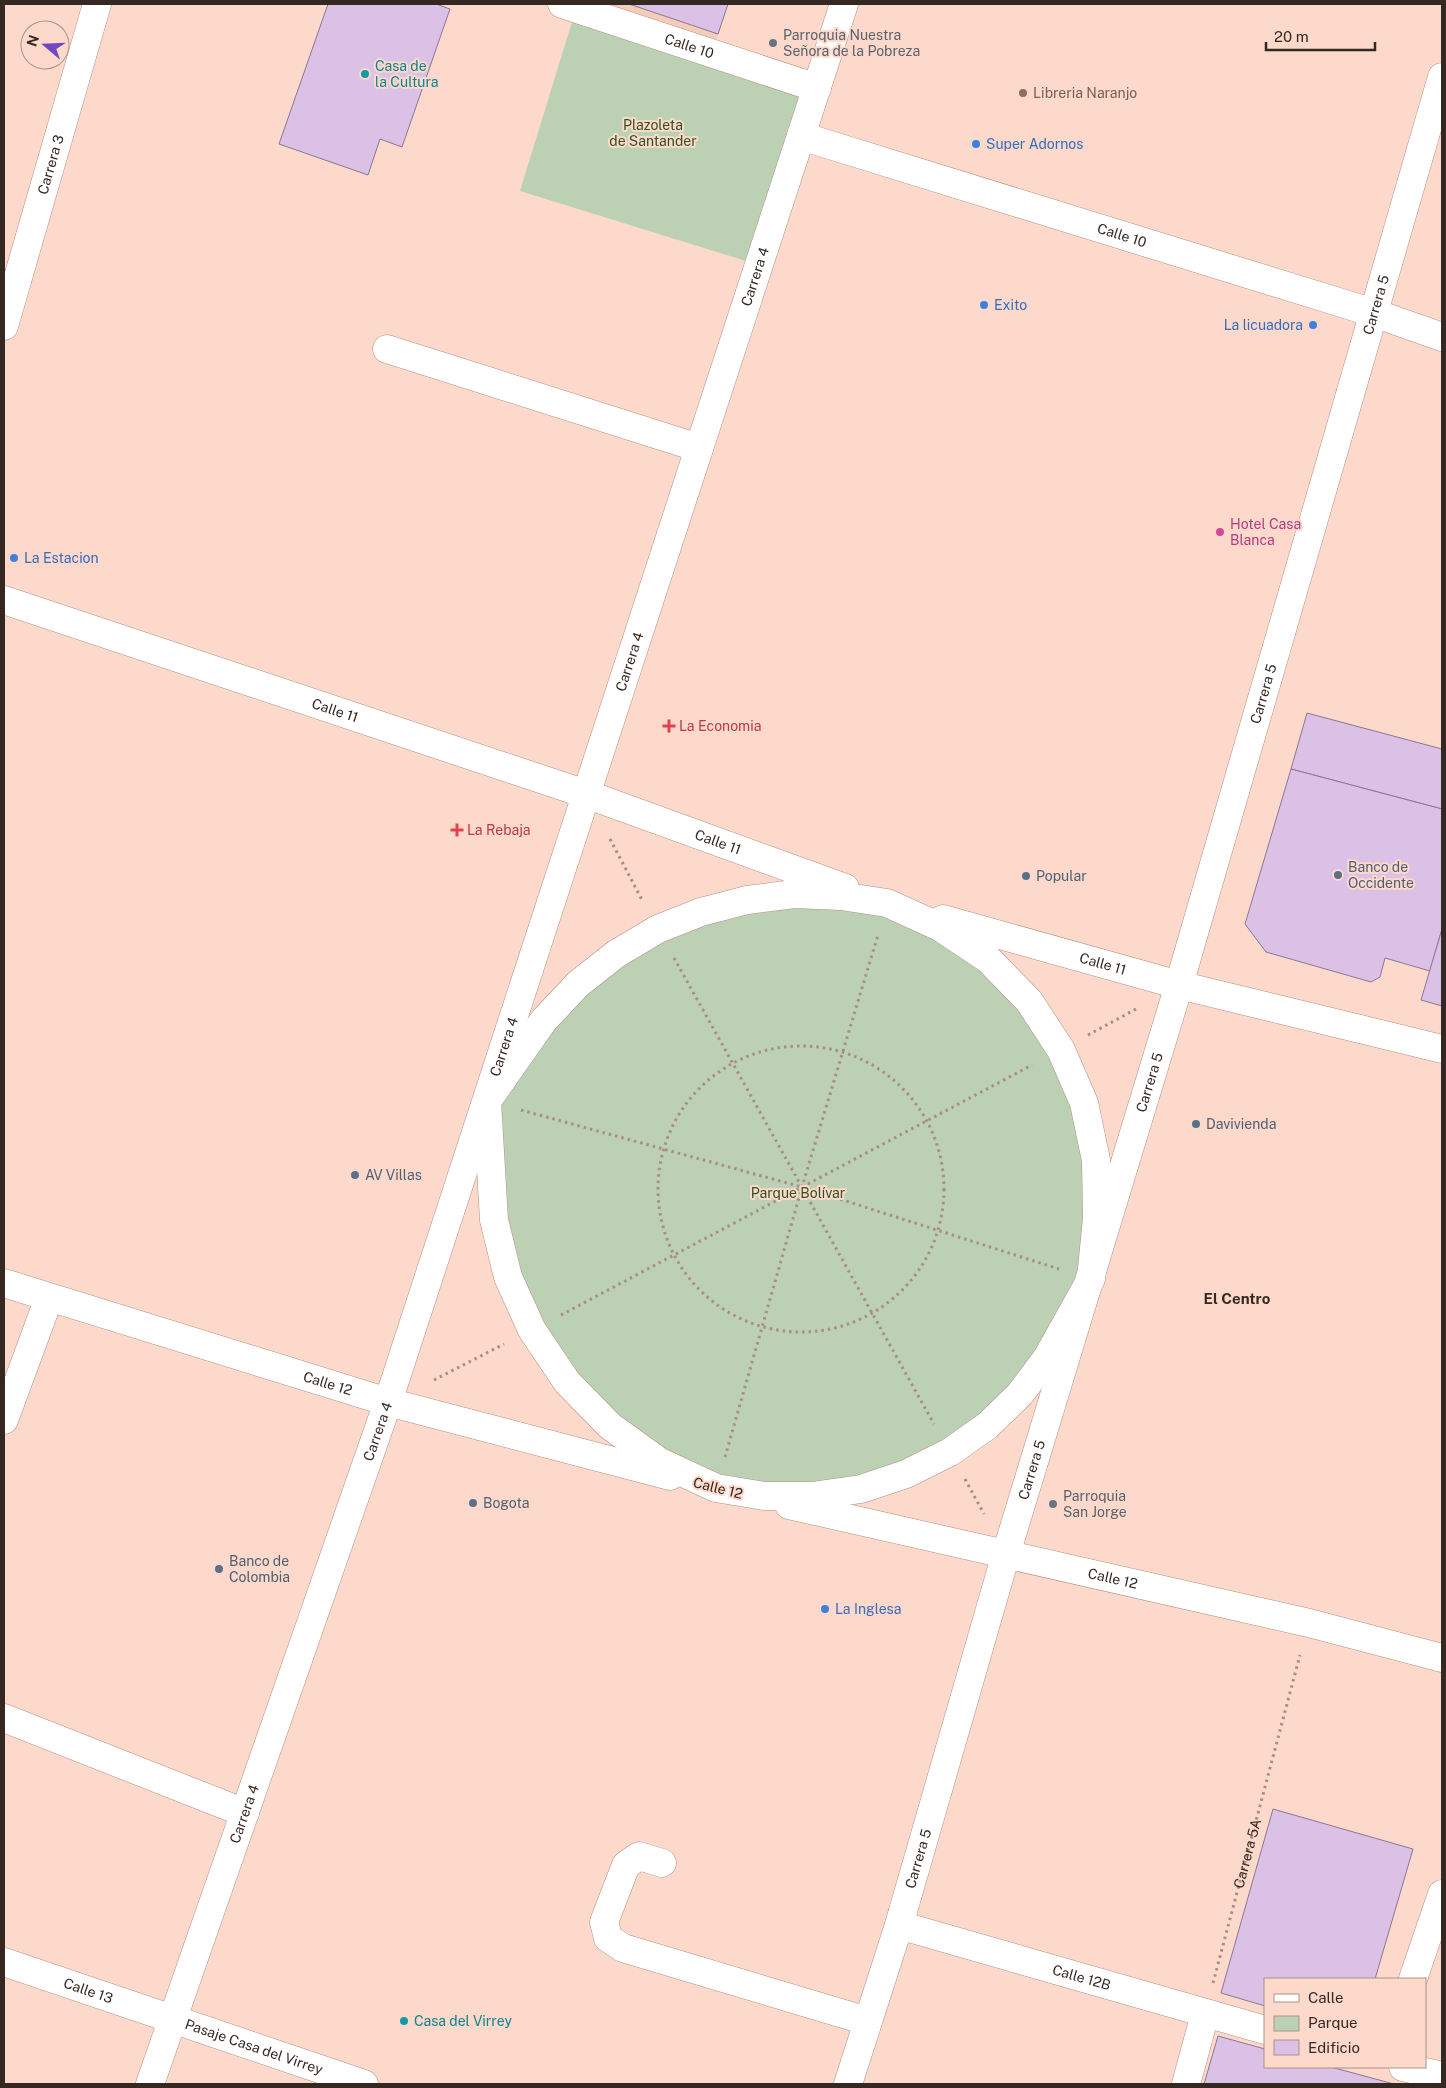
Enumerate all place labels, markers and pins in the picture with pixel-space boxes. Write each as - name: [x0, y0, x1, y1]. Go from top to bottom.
- place label: Parroquia Nuestra Señora de la Pobreza: [783, 27, 920, 59]
- marker: Parroquia Nuestra Señora de la Pobreza: [767, 37, 779, 49]
- place label: Casa de la Cultura: [375, 58, 438, 90]
- marker: Casa de la Cultura: [359, 68, 371, 80]
- place label: Libreria Naranjo: [1033, 85, 1137, 101]
- marker: Libreria Naranjo: [1017, 87, 1029, 99]
- place label: Super Adornos: [986, 136, 1083, 152]
- marker: Super Adornos: [970, 138, 982, 150]
- place label: Exito: [994, 297, 1027, 313]
- marker: Exito: [978, 299, 990, 311]
- place label: La licuadora: [1224, 317, 1303, 333]
- marker: La licuadora: [1307, 319, 1319, 331]
- place label: Hotel Casa Blanca: [1230, 516, 1301, 548]
- marker: Hotel Casa Blanca: [1214, 526, 1226, 538]
- place label: La Estacion: [24, 550, 99, 566]
- marker: La Estacion: [8, 552, 20, 564]
- place label: La Economia: [679, 718, 761, 734]
- marker: La Economia: [663, 720, 675, 732]
- place label: La Rebaja: [467, 822, 531, 838]
- marker: La Rebaja: [451, 824, 463, 836]
- place label: Banco de Occidente: [1348, 859, 1414, 891]
- place label: Popular: [1036, 868, 1087, 884]
- marker: Banco de Occidente: [1332, 869, 1344, 881]
- marker: Popular: [1020, 870, 1032, 882]
- place label: Davivienda: [1206, 1116, 1276, 1132]
- marker: Davivienda: [1190, 1118, 1202, 1130]
- place label: AV Villas: [365, 1167, 422, 1183]
- marker: AV Villas: [349, 1169, 361, 1181]
- place label: Parroquia San Jorge: [1063, 1488, 1127, 1520]
- place label: Bogota: [483, 1495, 530, 1511]
- marker: Bogota: [467, 1497, 479, 1509]
- marker: Parroquia San Jorge: [1047, 1498, 1059, 1510]
- place label: Banco de Colombia: [229, 1553, 290, 1585]
- marker: Banco de Colombia: [213, 1563, 225, 1575]
- place label: La Inglesa: [835, 1601, 901, 1617]
- marker: La Inglesa: [819, 1603, 831, 1615]
- place label: Casa del Virrey: [414, 2013, 513, 2029]
- marker: Casa del Virrey: [398, 2015, 410, 2027]

